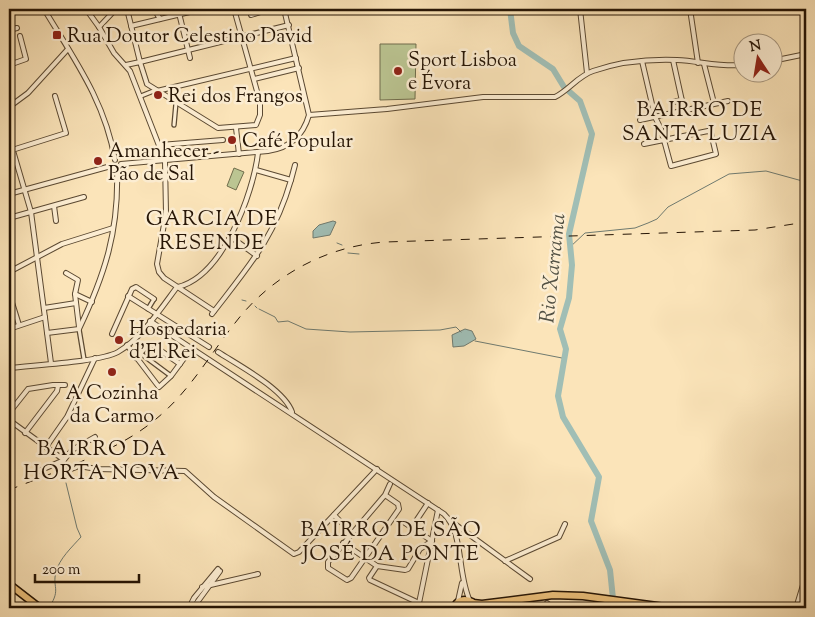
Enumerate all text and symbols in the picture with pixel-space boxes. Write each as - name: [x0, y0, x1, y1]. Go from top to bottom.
- place label: Rua Doutor Celestino David: [67, 23, 312, 52]
- marker: Rua Doutor Celestino David: [51, 29, 63, 41]
- north arrow: [732, 32, 782, 82]
- text: N: [748, 36, 763, 58]
- place label: Sport Lisboa e Évora: [408, 47, 517, 99]
- marker: Sport Lisboa e Évora: [392, 65, 404, 77]
- place label: Rei dos Frangos: [168, 83, 303, 112]
- marker: Rei dos Frangos: [152, 89, 164, 101]
- district label: BAIRRO DE SANTA LUZIA: [622, 96, 778, 150]
- place label: Café Popular: [242, 128, 353, 157]
- marker: Café Popular: [226, 134, 238, 146]
- place label: Amanhecer - Pão de Sal: [108, 138, 220, 190]
- marker: Amanhecer - Pão de Sal: [92, 155, 104, 167]
- district label: GARCIA DE RESENDE: [146, 205, 278, 259]
- water label: Rio Xarrama: [533, 212, 575, 324]
- place label: Hospedaria d'El Rei: [129, 316, 227, 368]
- marker: Hospedaria d'El Rei: [113, 334, 125, 346]
- marker: A Cozinha da Carmo: [106, 366, 118, 378]
- place label: A Cozinha da Carmo: [65, 380, 159, 432]
- district label: BAIRRO DA HORTA NOVA: [23, 435, 181, 489]
- district label: BAIRRO DE SÃO JOSÉ DA PONTE: [300, 516, 482, 570]
- scale bar: [35, 552, 139, 584]
- text: 200 m: [42, 560, 81, 581]

